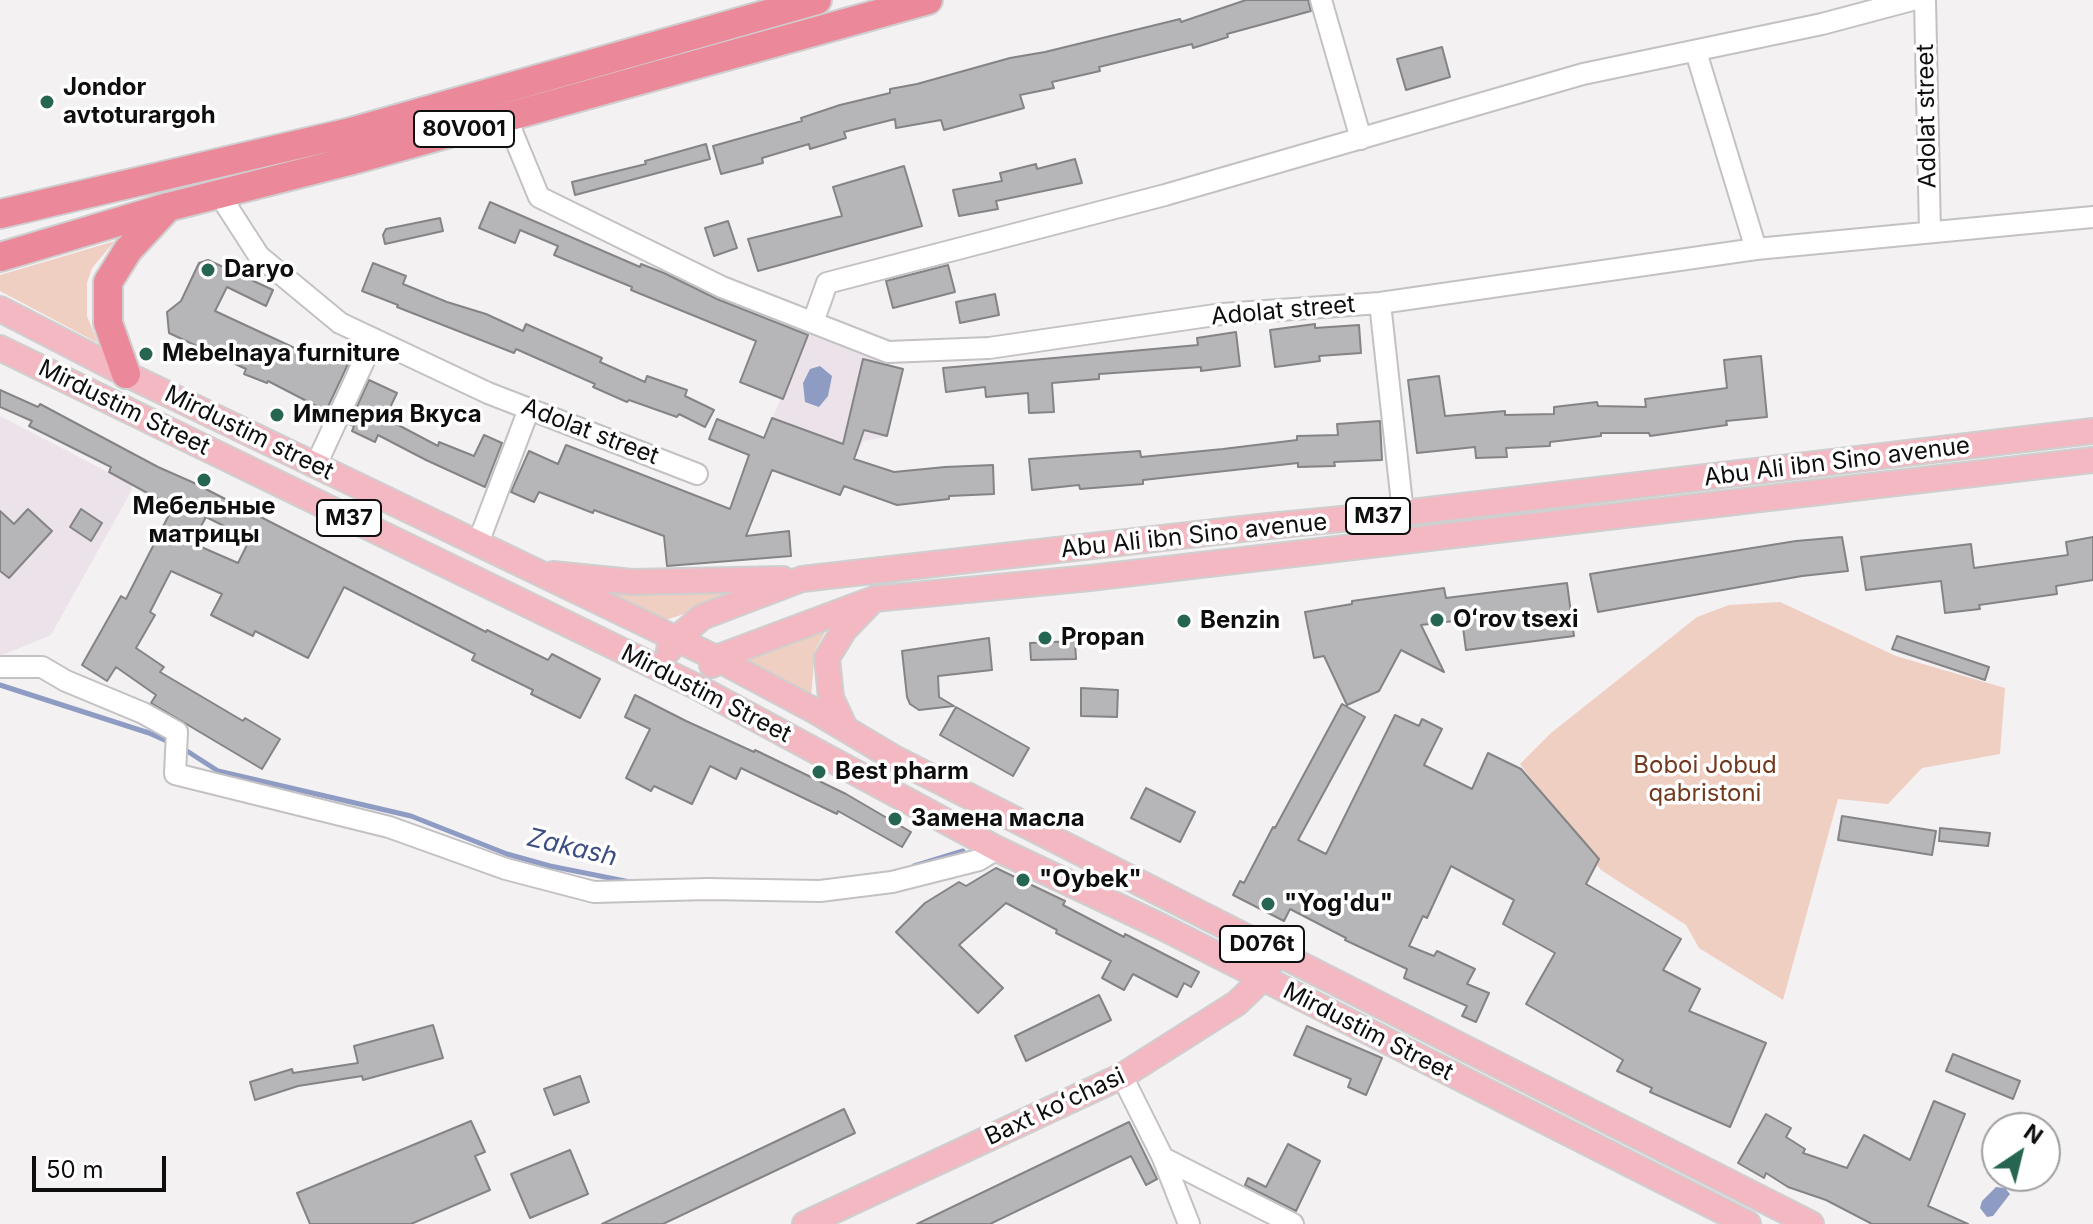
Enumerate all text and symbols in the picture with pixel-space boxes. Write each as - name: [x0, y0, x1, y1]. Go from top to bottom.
- street label: Adolat street: [1911, 43, 1943, 189]
- place label: Jondor avtoturargoh: [63, 74, 216, 130]
- marker: Jondor avtoturargoh: [38, 93, 56, 111]
- road number: 80V001: [414, 111, 514, 147]
- place label: Daryo: [224, 256, 294, 284]
- marker: Daryo: [199, 261, 217, 279]
- street label: Adolat street: [1210, 290, 1356, 332]
- place label: Mebelnaya furniture: [162, 340, 400, 368]
- marker: Mebelnaya furniture: [137, 345, 155, 363]
- street label: Mirdustim Street: [34, 354, 214, 462]
- street label: Mirdustim street: [160, 380, 338, 486]
- street label: Adolat street: [517, 393, 663, 471]
- place label: Империя Вкуса: [293, 401, 482, 429]
- marker: Империя Вкуса: [268, 406, 286, 424]
- street label: Abu Ali ibn Sino avenue: [1702, 431, 1972, 493]
- marker: Мебельные матрицы: [195, 471, 213, 489]
- place label: Мебельные матрицы: [133, 493, 275, 549]
- road number: M37: [1346, 498, 1410, 534]
- road number: M37: [317, 500, 381, 536]
- street label: Abu Ali ibn Sino avenue: [1059, 508, 1329, 564]
- place label: Oʻrov tsexi: [1453, 606, 1578, 634]
- place label: Benzin: [1200, 607, 1280, 635]
- marker: Oʻrov tsexi: [1428, 611, 1446, 629]
- marker: Benzin: [1175, 612, 1193, 630]
- place label: Propan: [1061, 624, 1145, 652]
- marker: Propan: [1036, 629, 1054, 647]
- street label: Mirdustim Street: [616, 639, 796, 749]
- park label: Boboi Jobud qabristoni: [1633, 752, 1777, 808]
- place label: Best pharm: [835, 758, 969, 786]
- marker: Best pharm: [810, 763, 828, 781]
- place label: Замена масла: [911, 805, 1085, 833]
- marker: Замена масла: [886, 810, 904, 828]
- water label: Zakash: [524, 823, 620, 873]
- place label: "Oybek": [1039, 866, 1142, 894]
- marker: "Oybek": [1014, 871, 1032, 889]
- place label: "Yog'du": [1284, 890, 1393, 918]
- marker: "Yog'du": [1259, 895, 1277, 913]
- road number: D076t: [1220, 926, 1304, 962]
- street label: Mirdustim Street: [1278, 977, 1458, 1087]
- street label: Baxt koʻchasi: [981, 1062, 1129, 1152]
- north arrow: [1981, 1112, 2061, 1192]
- text: N: [2019, 1119, 2048, 1149]
- scale bar: [36, 1140, 170, 1190]
- text: 50 m: [46, 1155, 104, 1184]

